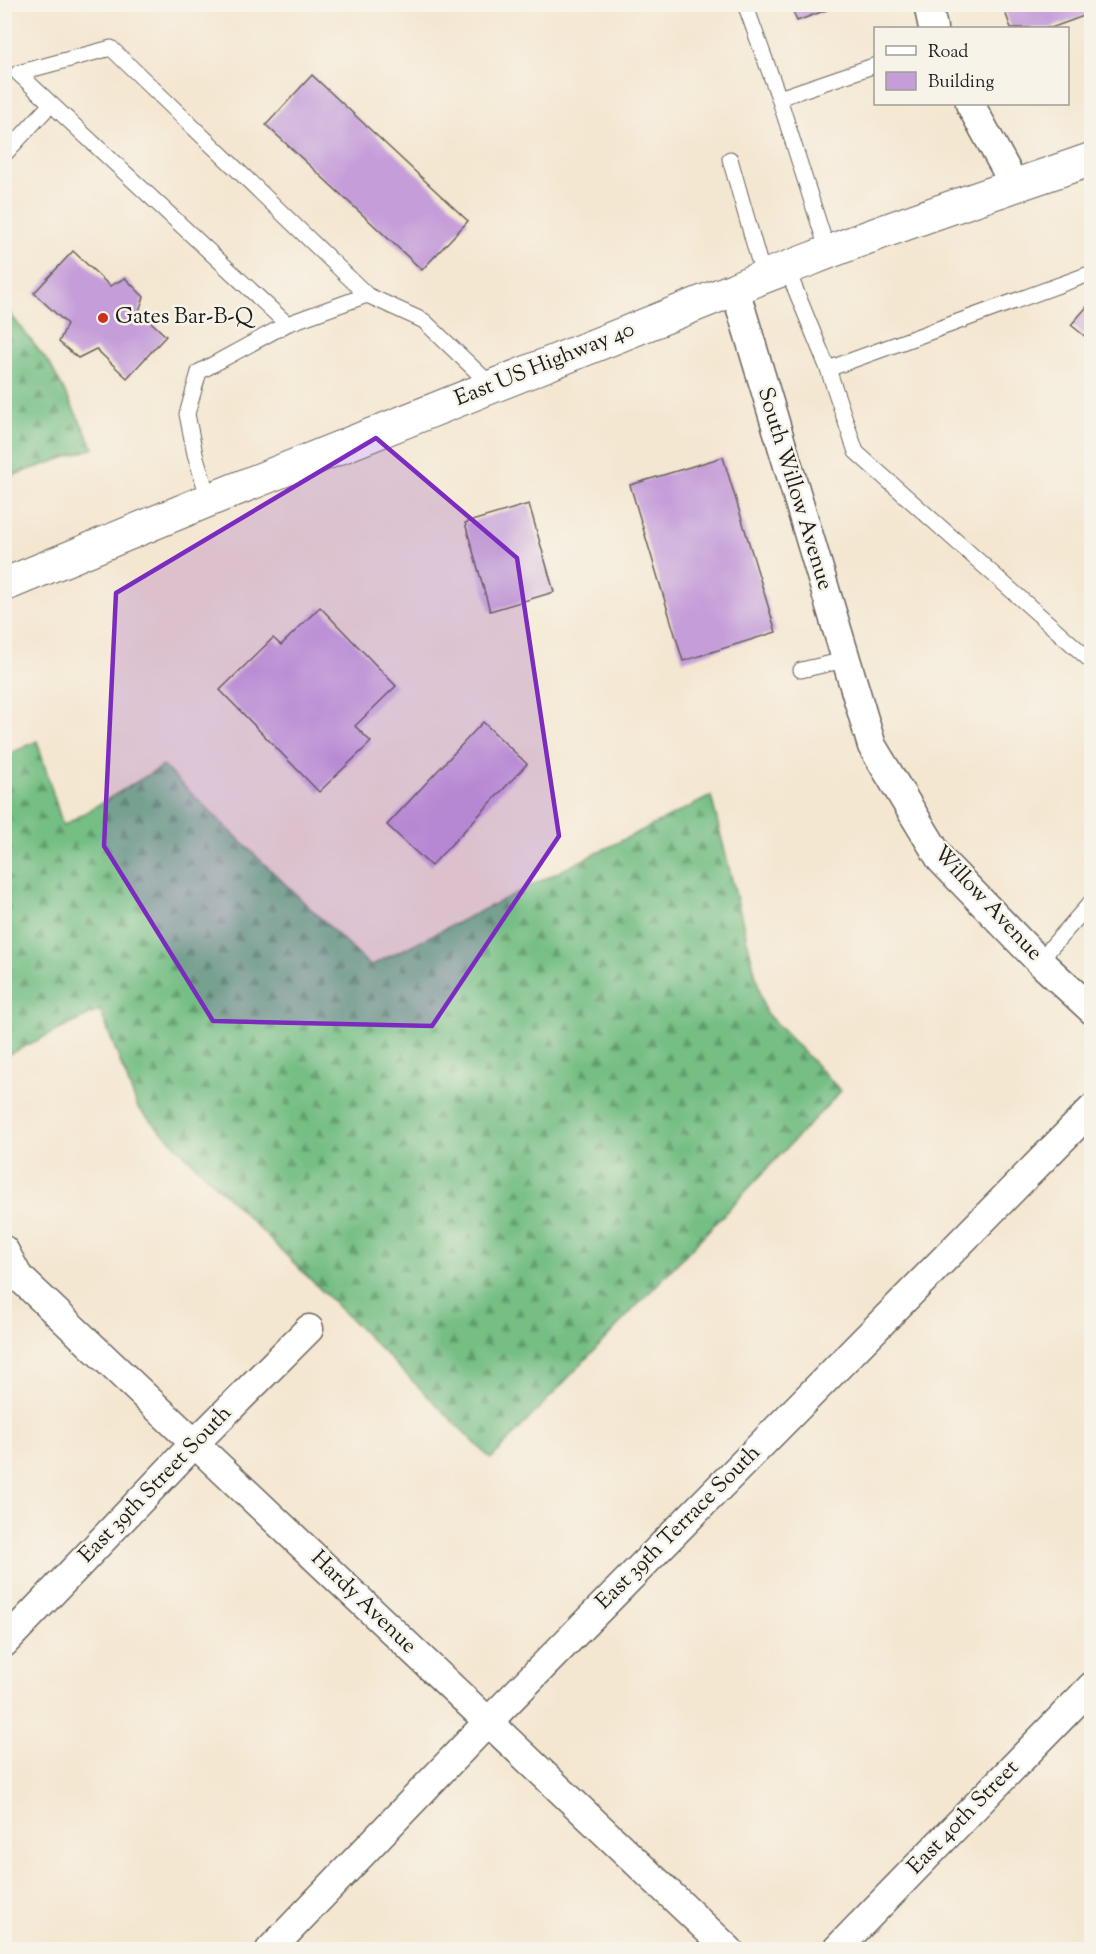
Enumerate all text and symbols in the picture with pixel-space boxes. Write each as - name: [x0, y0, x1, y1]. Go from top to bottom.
- legend: [874, 27, 1069, 105]
- text: Road: [928, 40, 968, 66]
- text: Building: [928, 70, 994, 96]
- place label: Gates Bar-B-Q: [115, 302, 256, 334]
- marker: Gates Bar-B-Q: [96, 311, 110, 325]
- street label: East US Highway 40: [450, 314, 640, 416]
- street label: South Willow Avenue: [748, 384, 840, 594]
- street label: Willow Avenue: [925, 839, 1049, 969]
- street label: East 39th Street South: [72, 1399, 240, 1571]
- street label: East 39th Terrace South: [589, 1438, 769, 1618]
- street label: Hardy Avenue: [303, 1544, 423, 1662]
- street label: East 40th Street: [901, 1753, 1027, 1883]

